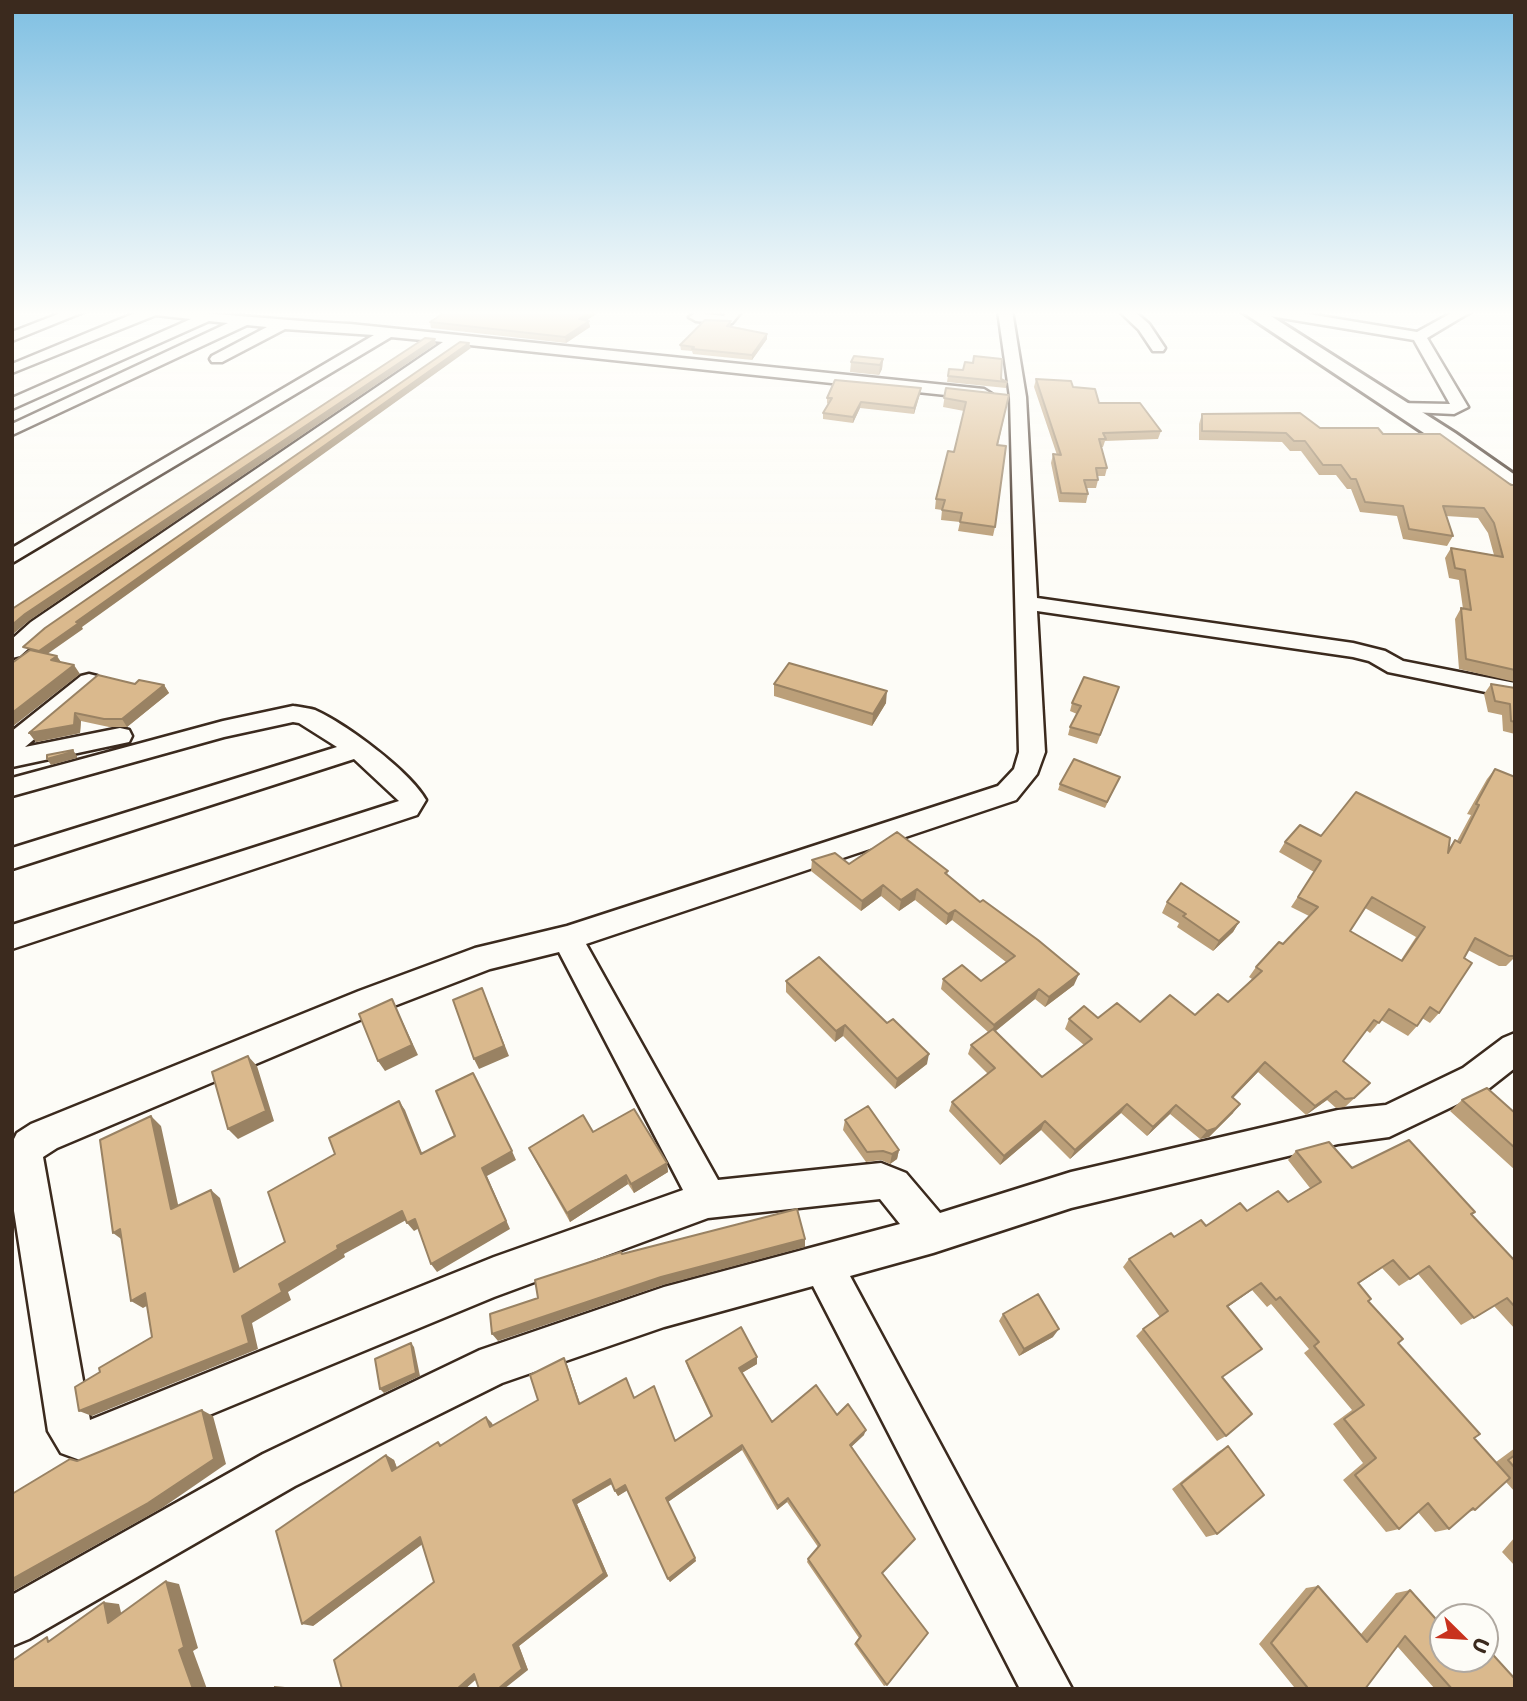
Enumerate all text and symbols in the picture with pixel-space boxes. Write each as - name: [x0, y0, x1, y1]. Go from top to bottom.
- north arrow: [1429, 1603, 1499, 1673]
- text: U: [1466, 1633, 1497, 1658]

